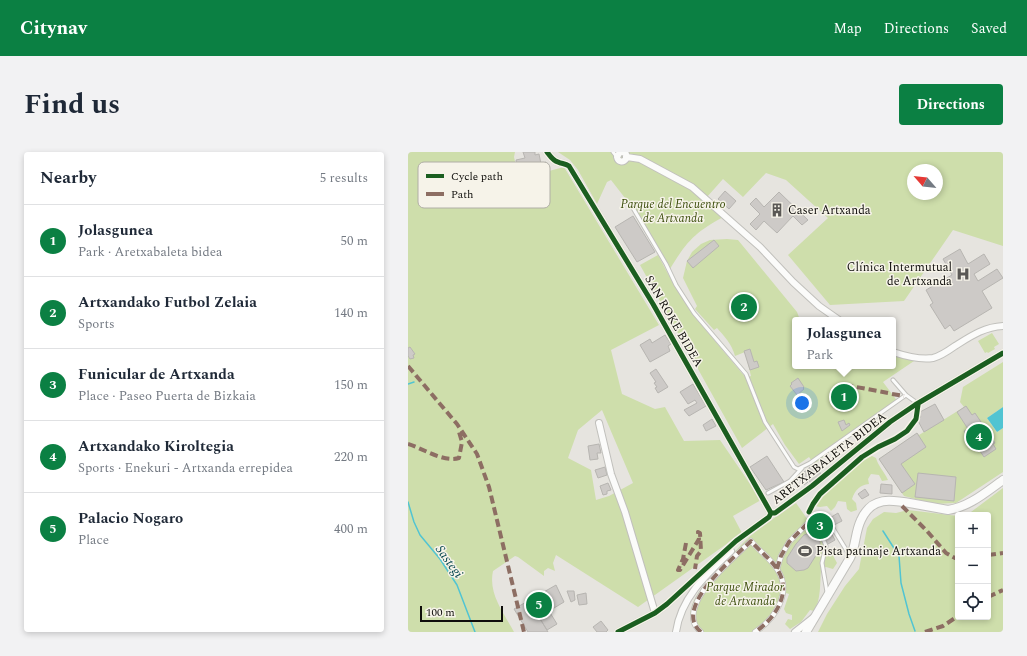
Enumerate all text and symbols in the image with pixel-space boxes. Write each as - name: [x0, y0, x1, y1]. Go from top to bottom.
- text: Citynav: [20, 14, 87, 43]
- text: Map: [834, 18, 862, 39]
- text: Directions: [884, 18, 949, 39]
- text: Saved: [971, 18, 1007, 39]
- text: Find us: [24, 83, 120, 126]
- button: Directions: [899, 84, 1003, 125]
- legend: [418, 162, 550, 208]
- north arrow: [907, 164, 943, 200]
- text: Nearby: [40, 165, 96, 191]
- text: 5 results: [320, 168, 368, 188]
- text: Cycle path: [451, 168, 503, 185]
- text: Path: [451, 186, 473, 203]
- park label: Parque del Encuentro de Artxanda: [620, 195, 726, 228]
- place label: Caser Artxanda: [788, 201, 871, 220]
- building icon: Caser Artxanda: [769, 202, 785, 218]
- text: Jolasgunea: [78, 219, 153, 242]
- text: 1: [49, 231, 57, 251]
- text: 50 m: [341, 231, 368, 251]
- text: Park · Aretxabaleta bidea: [78, 242, 222, 262]
- place label: Clínica Intermutual de Artxanda: [847, 258, 952, 291]
- hospital icon: Clínica Intermutual de Artxanda: [955, 266, 971, 282]
- street label: SAN ROKE BIDEA: [639, 272, 708, 371]
- text: Artxandako Futbol Zelaia: [78, 291, 257, 314]
- pin: 2: [731, 292, 757, 322]
- text: 2: [49, 303, 57, 323]
- text: 140 m: [334, 303, 368, 323]
- text: Sports: [78, 314, 115, 334]
- popup: [792, 317, 896, 369]
- text: Jolasgunea: [806, 322, 882, 345]
- text: Park: [806, 345, 833, 365]
- text: Funicular de Artxanda: [78, 363, 235, 386]
- text: 3: [49, 375, 57, 395]
- text: 150 m: [334, 375, 368, 395]
- pin: 1: [831, 382, 857, 412]
- text: Place · Paseo Puerta de Bizkaia: [78, 386, 256, 406]
- your location: [792, 393, 812, 413]
- street label: ARETXABALETA BIDEA: [768, 408, 891, 509]
- pin: 4: [966, 422, 992, 452]
- text: Artxandako Kiroltegia: [78, 435, 234, 458]
- text: 4: [49, 447, 57, 467]
- text: 220 m: [334, 447, 368, 467]
- text: Sports · Enekuri - Artxanda errepidea: [78, 458, 293, 478]
- text: Palacio Nogaro: [78, 507, 183, 530]
- pin: 3: [807, 511, 833, 541]
- map controls: [955, 512, 991, 620]
- button: +: [955, 512, 991, 548]
- text: 5: [49, 519, 57, 539]
- text: 400 m: [334, 519, 368, 539]
- text: Place: [78, 530, 109, 550]
- water label: Sastegi: [430, 541, 468, 583]
- place label: Pista patinaje Artxanda: [816, 542, 941, 561]
- sports icon: Pista patinaje Artxanda: [797, 543, 813, 559]
- button: −: [955, 548, 991, 584]
- park label: Parque Mirador de Artxanda: [706, 578, 785, 611]
- button: locate: [955, 584, 991, 620]
- pin: 5: [526, 590, 552, 620]
- scale bar: [420, 604, 503, 623]
- text: 100 m: [426, 604, 455, 621]

